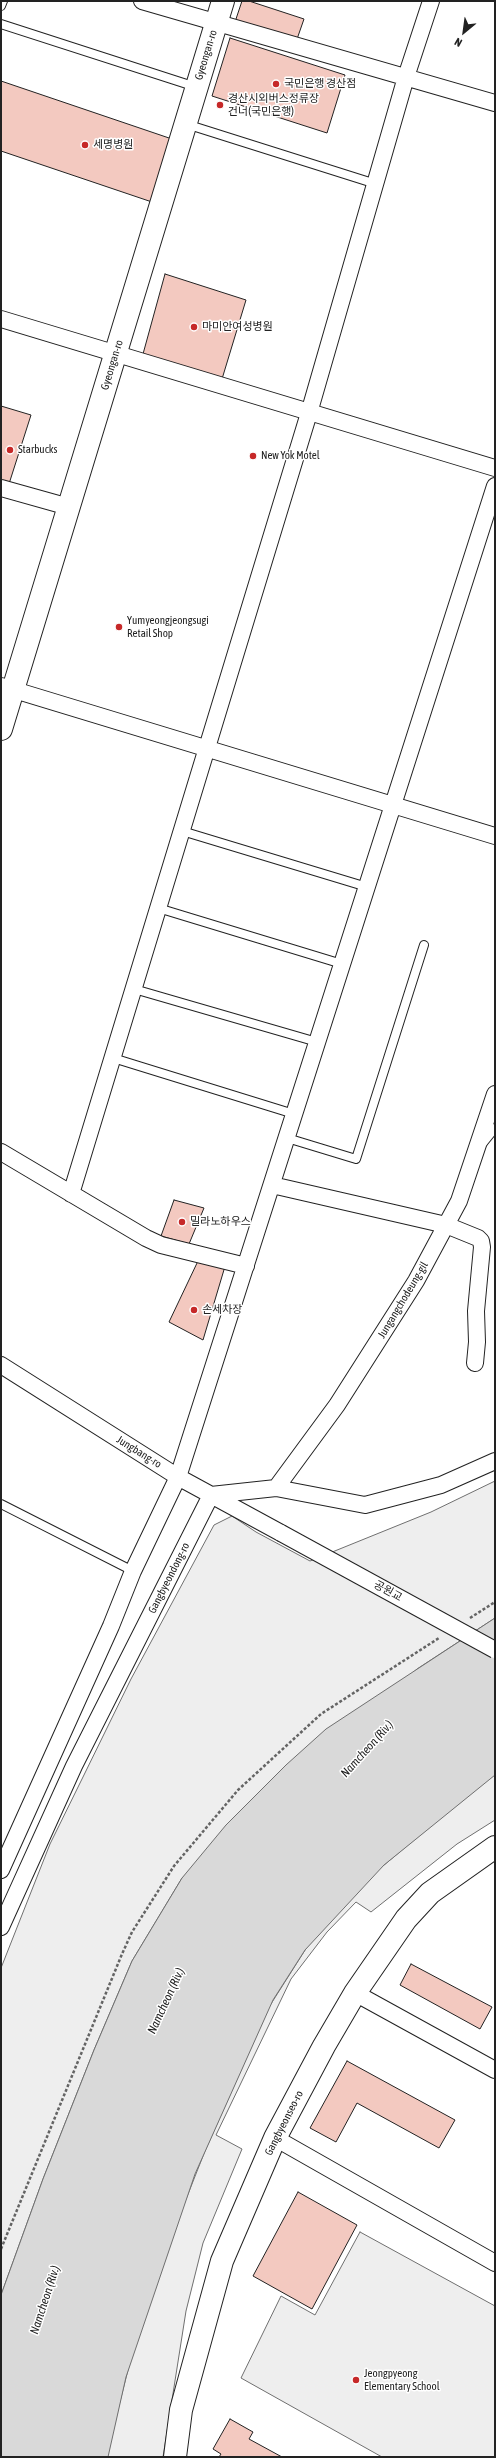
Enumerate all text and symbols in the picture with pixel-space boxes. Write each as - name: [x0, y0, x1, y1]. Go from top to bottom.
- north arrow: [444, 12, 484, 52]
- street label: Gyeongan-ro: [192, 28, 220, 82]
- text: N: [452, 36, 464, 49]
- place label: 국민은행 경산점: [284, 77, 356, 91]
- marker: 국민은행 경산점: [271, 79, 281, 89]
- place label: 경산시외버스정류장 건너(국민은행): [228, 92, 319, 118]
- marker: 경산시외버스정류장 건너(국민은행): [215, 100, 225, 110]
- place label: 세명병원: [93, 138, 133, 152]
- marker: 세명병원: [80, 140, 90, 150]
- place label: 마미안여성병원: [202, 320, 273, 334]
- marker: 마미안여성병원: [189, 322, 199, 332]
- street label: Gyeongan-ro: [98, 338, 126, 392]
- place label: Starbucks: [18, 443, 57, 457]
- marker: Starbucks: [5, 445, 15, 455]
- place label: New Yok Motel: [261, 449, 320, 463]
- marker: New Yok Motel: [248, 451, 258, 461]
- place label: Yumyeongjeongsugi Retail Shop: [127, 614, 209, 640]
- marker: Yumyeongjeongsugi Retail Shop: [114, 622, 124, 632]
- place label: 밀라노하우스: [190, 1215, 251, 1229]
- marker: 밀라노하우스: [177, 1217, 187, 1227]
- street label: Jungangchodeung-gil: [375, 1259, 431, 1341]
- place label: 손세차장: [202, 1303, 242, 1317]
- marker: 손세차장: [189, 1305, 199, 1315]
- street label: Jungbang-ro: [114, 1433, 164, 1471]
- street label: Gangbyeondong-ro: [146, 1540, 192, 1616]
- street label: 공원교: [372, 1578, 404, 1604]
- water label: Namcheon (Riv.): [338, 1718, 396, 1780]
- water label: Namcheon (Riv.): [144, 1966, 188, 2036]
- street label: Gangbyeonseo-ro: [262, 2088, 306, 2158]
- water label: Namcheon (Riv.): [27, 2264, 63, 2336]
- place label: Jeongpyeong Elementary School: [364, 2367, 440, 2393]
- marker: Jeongpyeong Elementary School: [351, 2375, 361, 2385]

